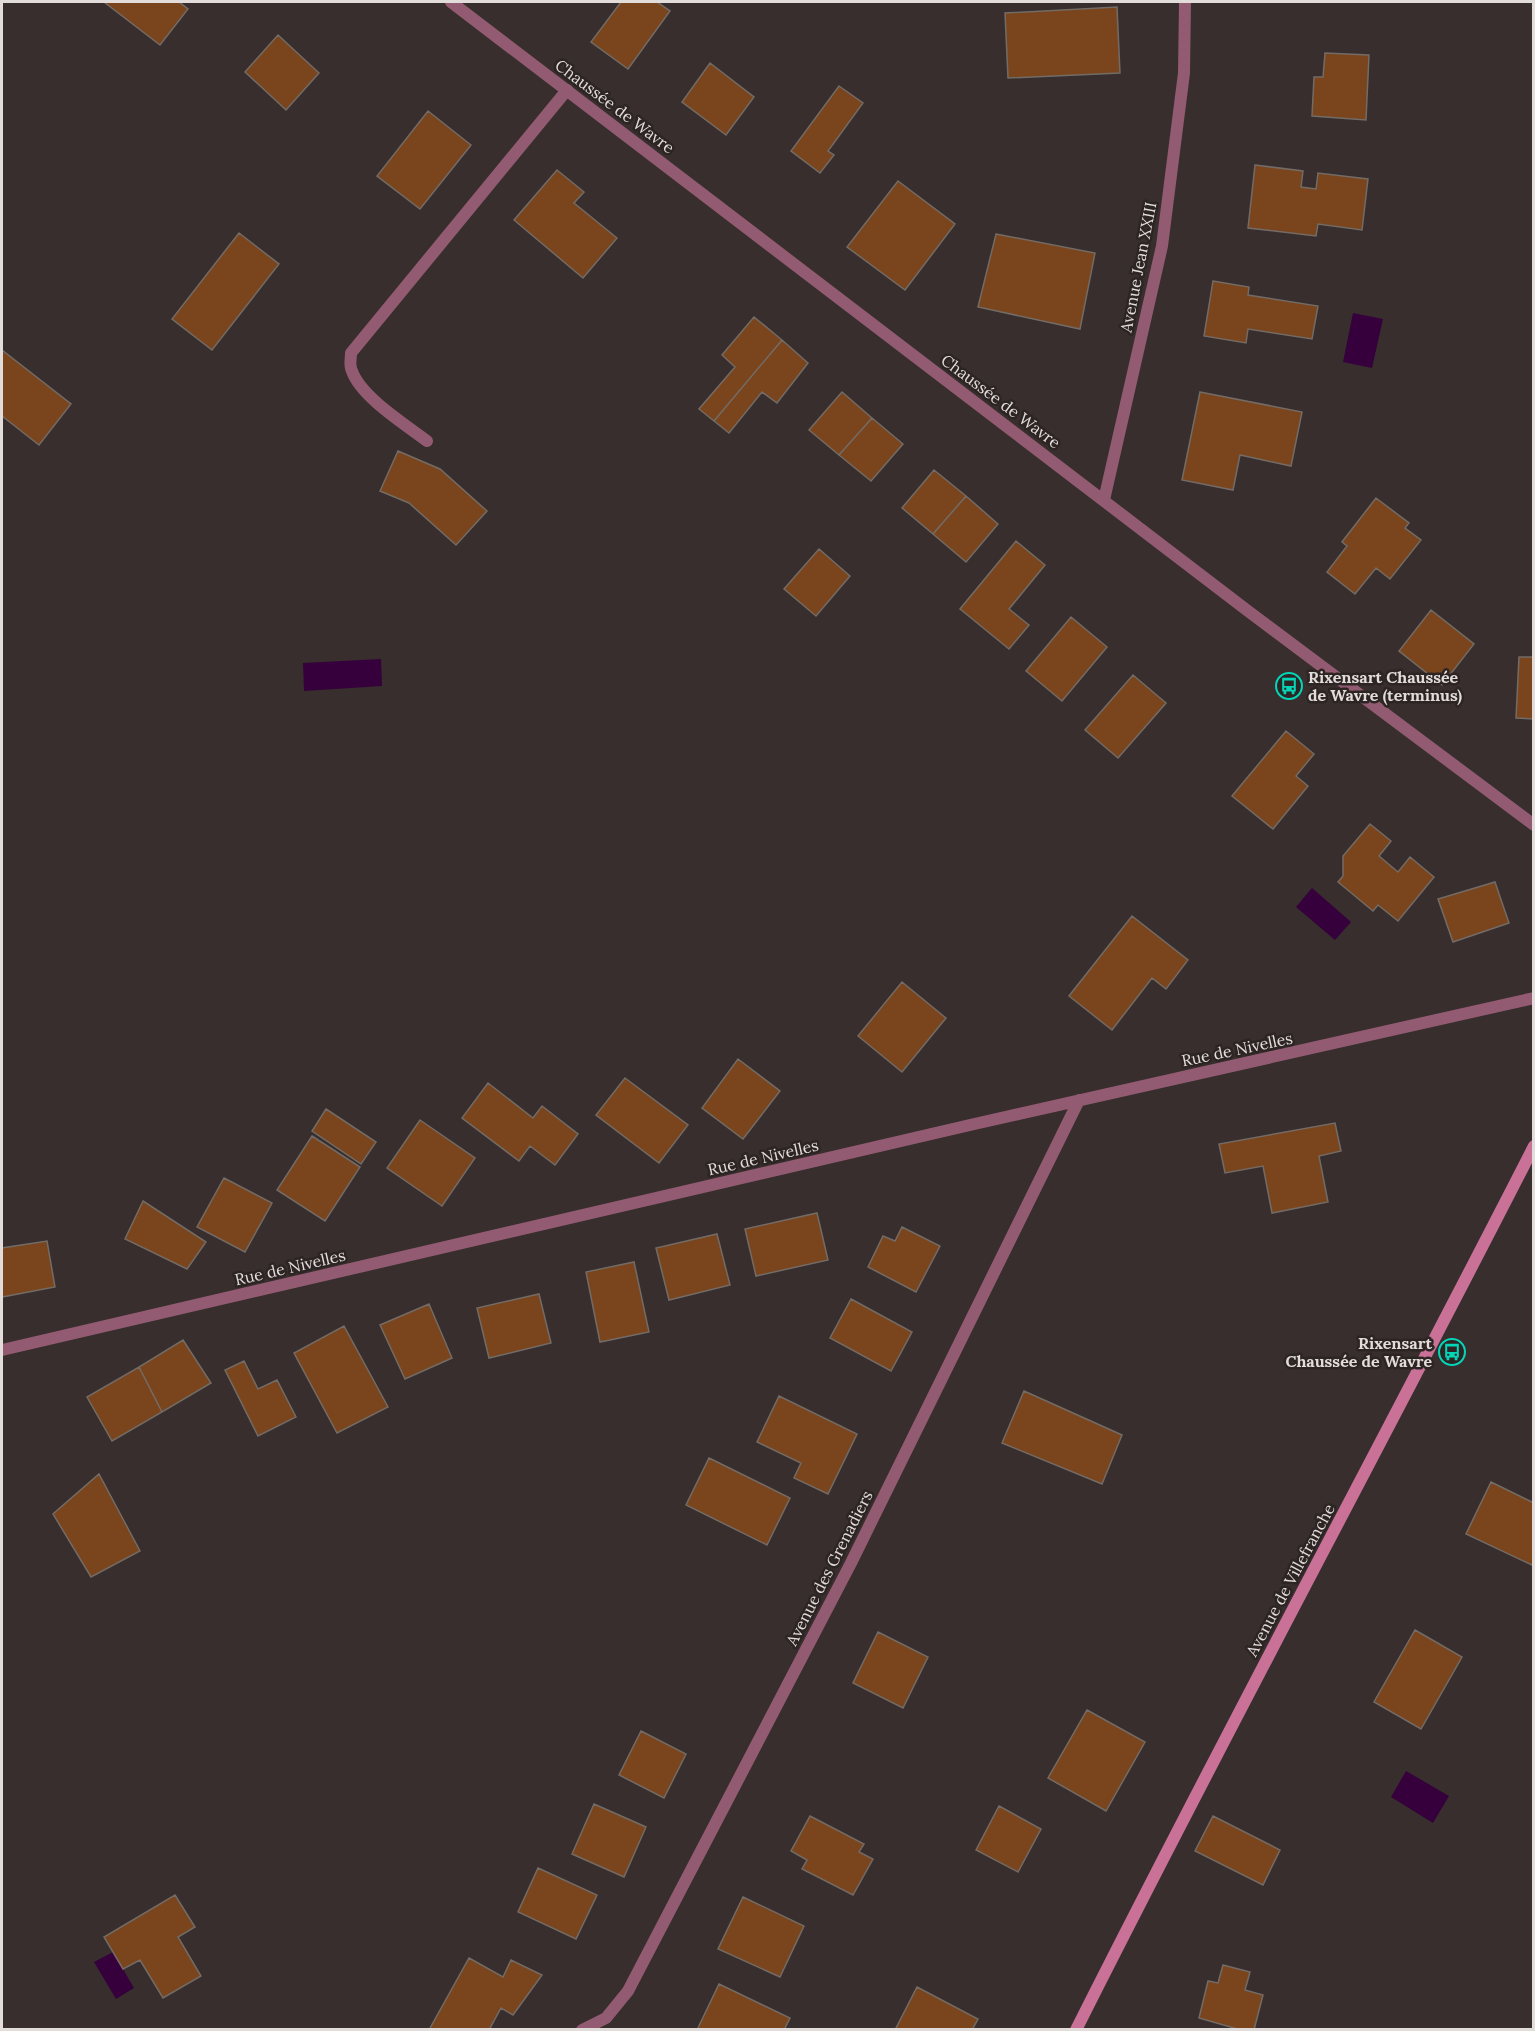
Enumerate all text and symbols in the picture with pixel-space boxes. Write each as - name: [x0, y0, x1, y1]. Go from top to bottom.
- street label: Chaussée de Wavre: [551, 55, 679, 158]
- street label: Avenue Jean XXIII: [1115, 200, 1160, 335]
- street label: Chaussée de Wavre: [937, 350, 1065, 453]
- place label: Rixensart Chaussée de Wavre (terminus): [1308, 667, 1462, 706]
- bus stop icon: Rixensart Chaussée de Wavre (terminus): [1274, 671, 1304, 701]
- street label: Rue de Nivelles: [1180, 1027, 1294, 1071]
- street label: Rue de Nivelles: [706, 1135, 820, 1179]
- street label: Rue de Nivelles: [233, 1245, 347, 1289]
- place label: Rixensart Chaussée de Wavre: [1285, 1333, 1432, 1371]
- bus stop icon: Rixensart Chaussée de Wavre: [1437, 1337, 1467, 1367]
- street label: Avenue des Grenadiers: [781, 1487, 877, 1650]
- street label: Avenue de Villefranche: [1241, 1500, 1339, 1661]

